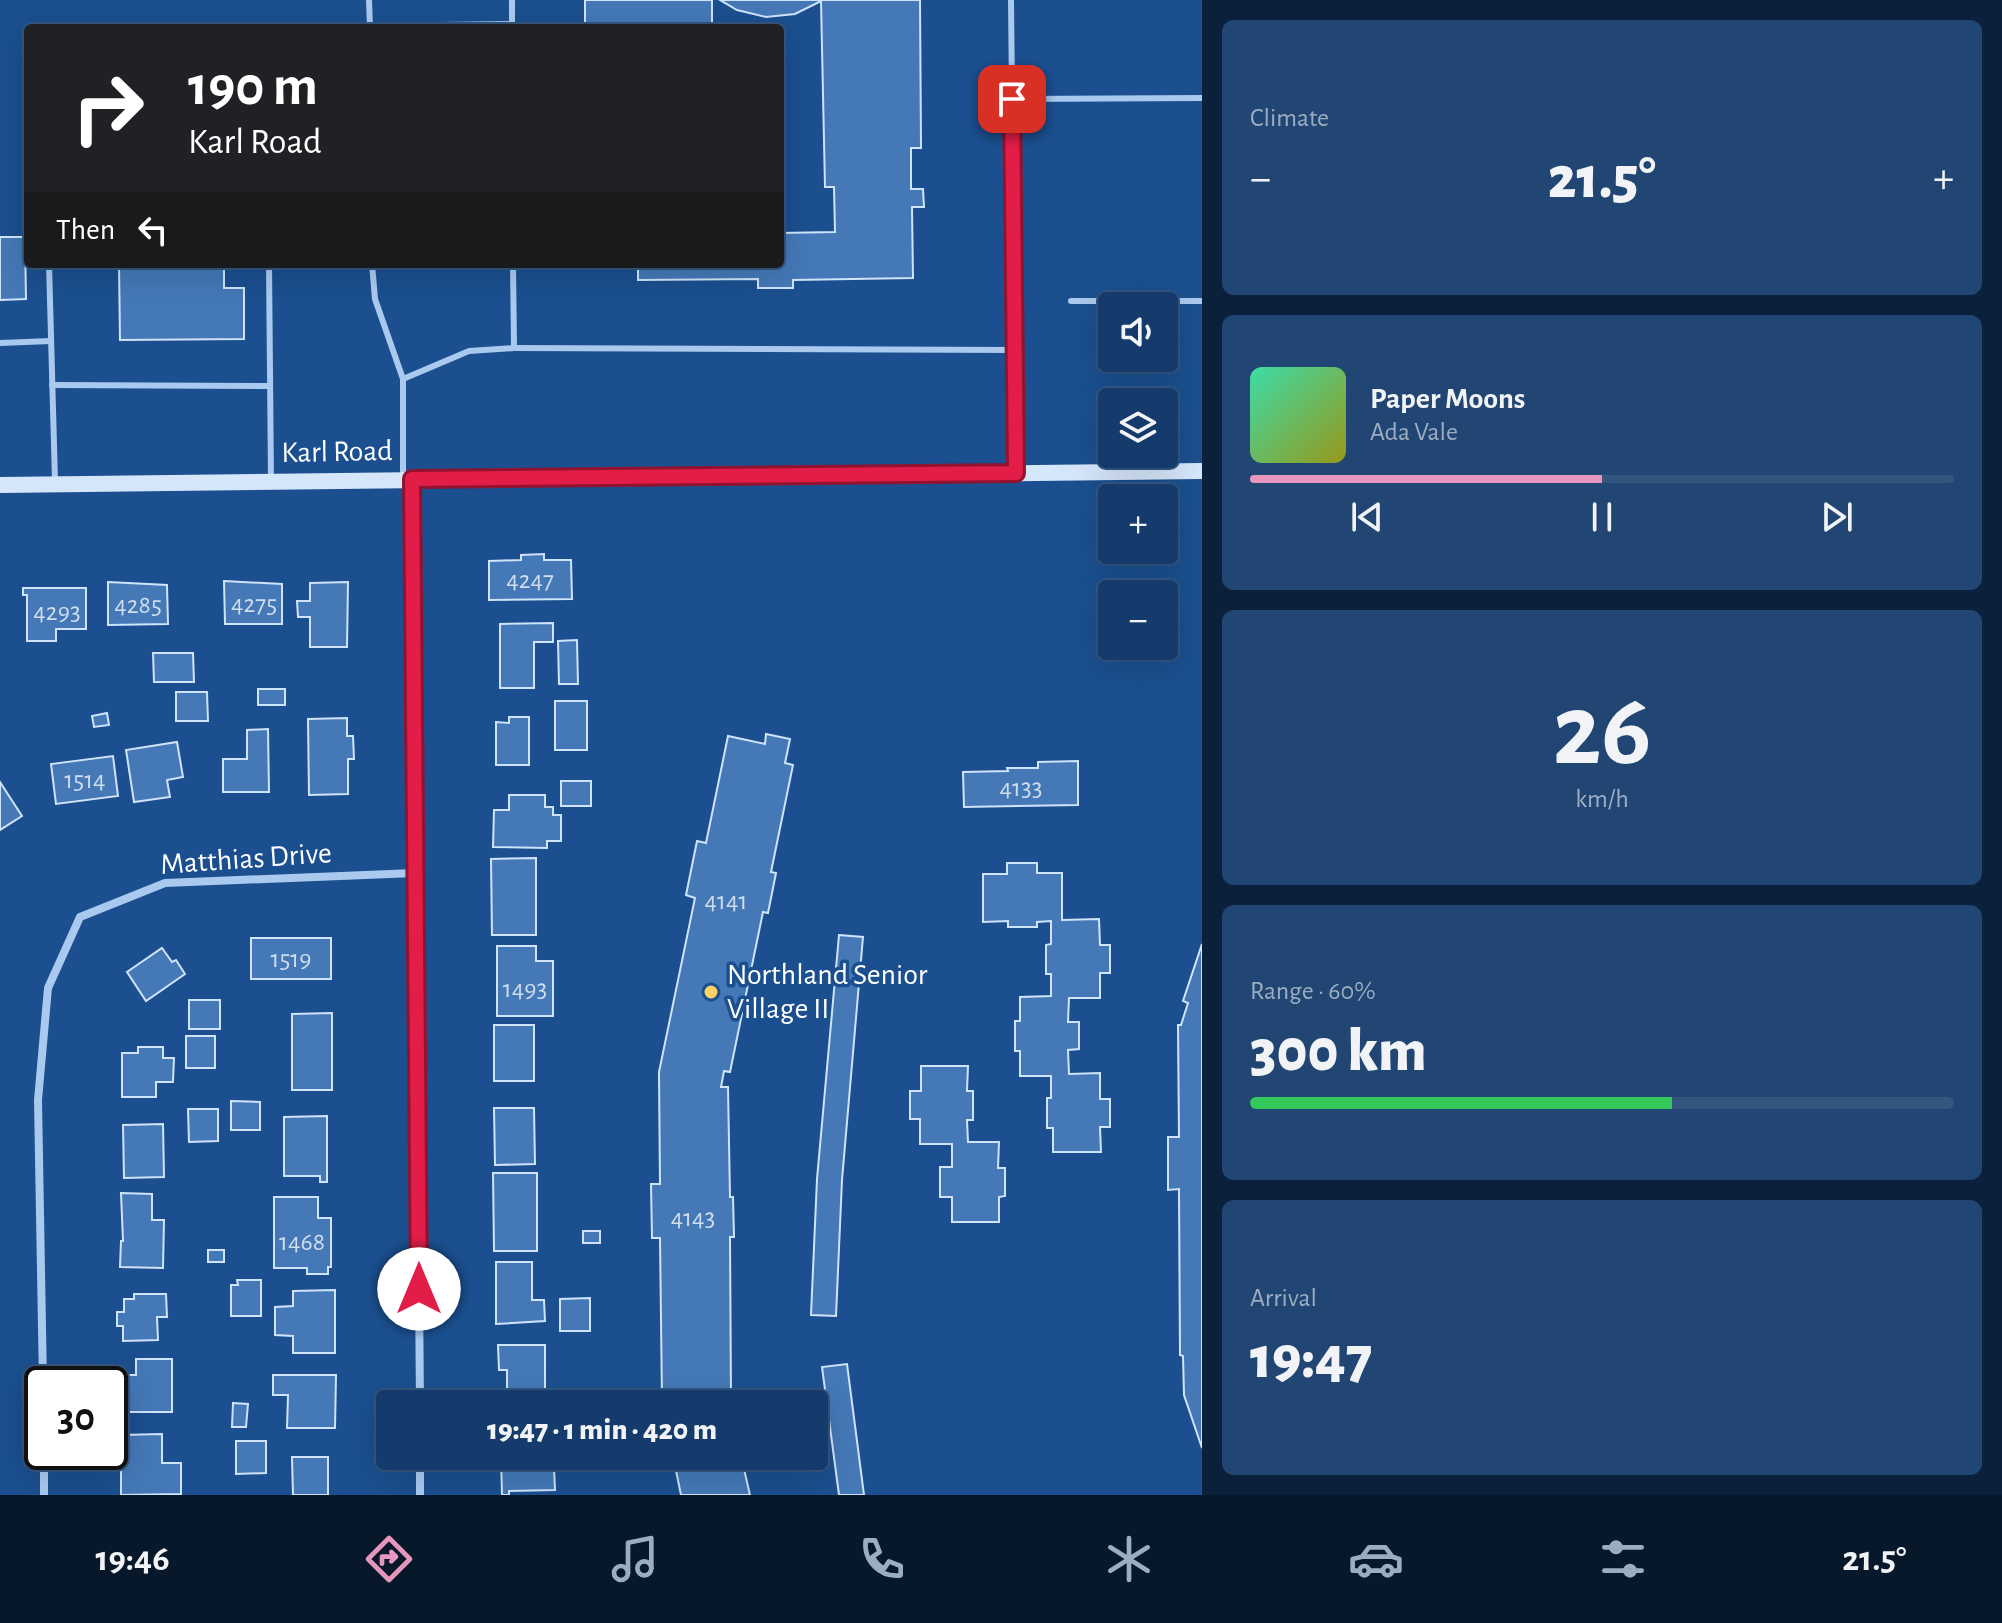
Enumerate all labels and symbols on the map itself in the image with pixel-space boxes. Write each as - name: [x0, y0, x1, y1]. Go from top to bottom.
- pin: [978, 65, 1046, 133]
- street label: Karl Road: [281, 436, 393, 468]
- house number: 4247: [506, 567, 554, 593]
- house number: 4275: [231, 591, 277, 617]
- house number: 4285: [114, 592, 162, 618]
- house number: 4293: [33, 599, 81, 625]
- house number: 1514: [64, 767, 106, 793]
- house number: 4133: [1000, 775, 1042, 801]
- street label: Matthias Drive: [159, 838, 333, 880]
- house number: 4141: [705, 888, 747, 914]
- house number: 1519: [271, 946, 311, 972]
- place label: Northland Senior Village II: [727, 960, 928, 1024]
- house number: 1493: [503, 976, 547, 1002]
- marker: Northland Senior Village II: [702, 983, 720, 1001]
- house number: 4143: [671, 1205, 715, 1231]
- house number: 1468: [279, 1229, 325, 1255]
- position arrow: [377, 1247, 461, 1331]
- speed limit sign: 30: [24, 1366, 128, 1470]

